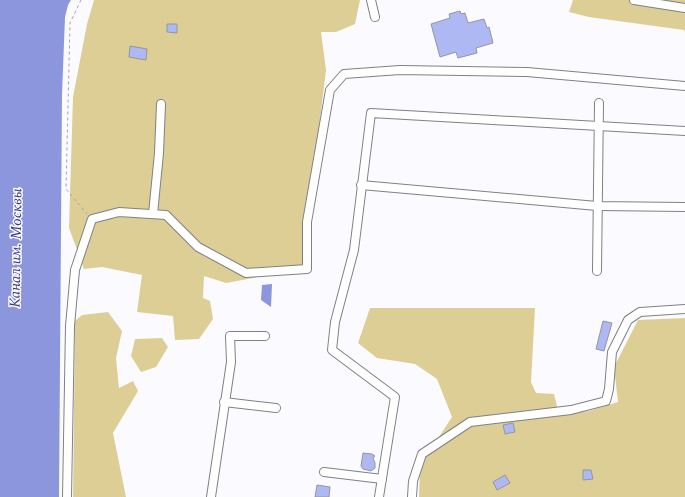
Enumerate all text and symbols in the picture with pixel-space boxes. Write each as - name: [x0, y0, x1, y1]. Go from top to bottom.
- water label: Канал им. Москвы: [3, 188, 29, 308]

